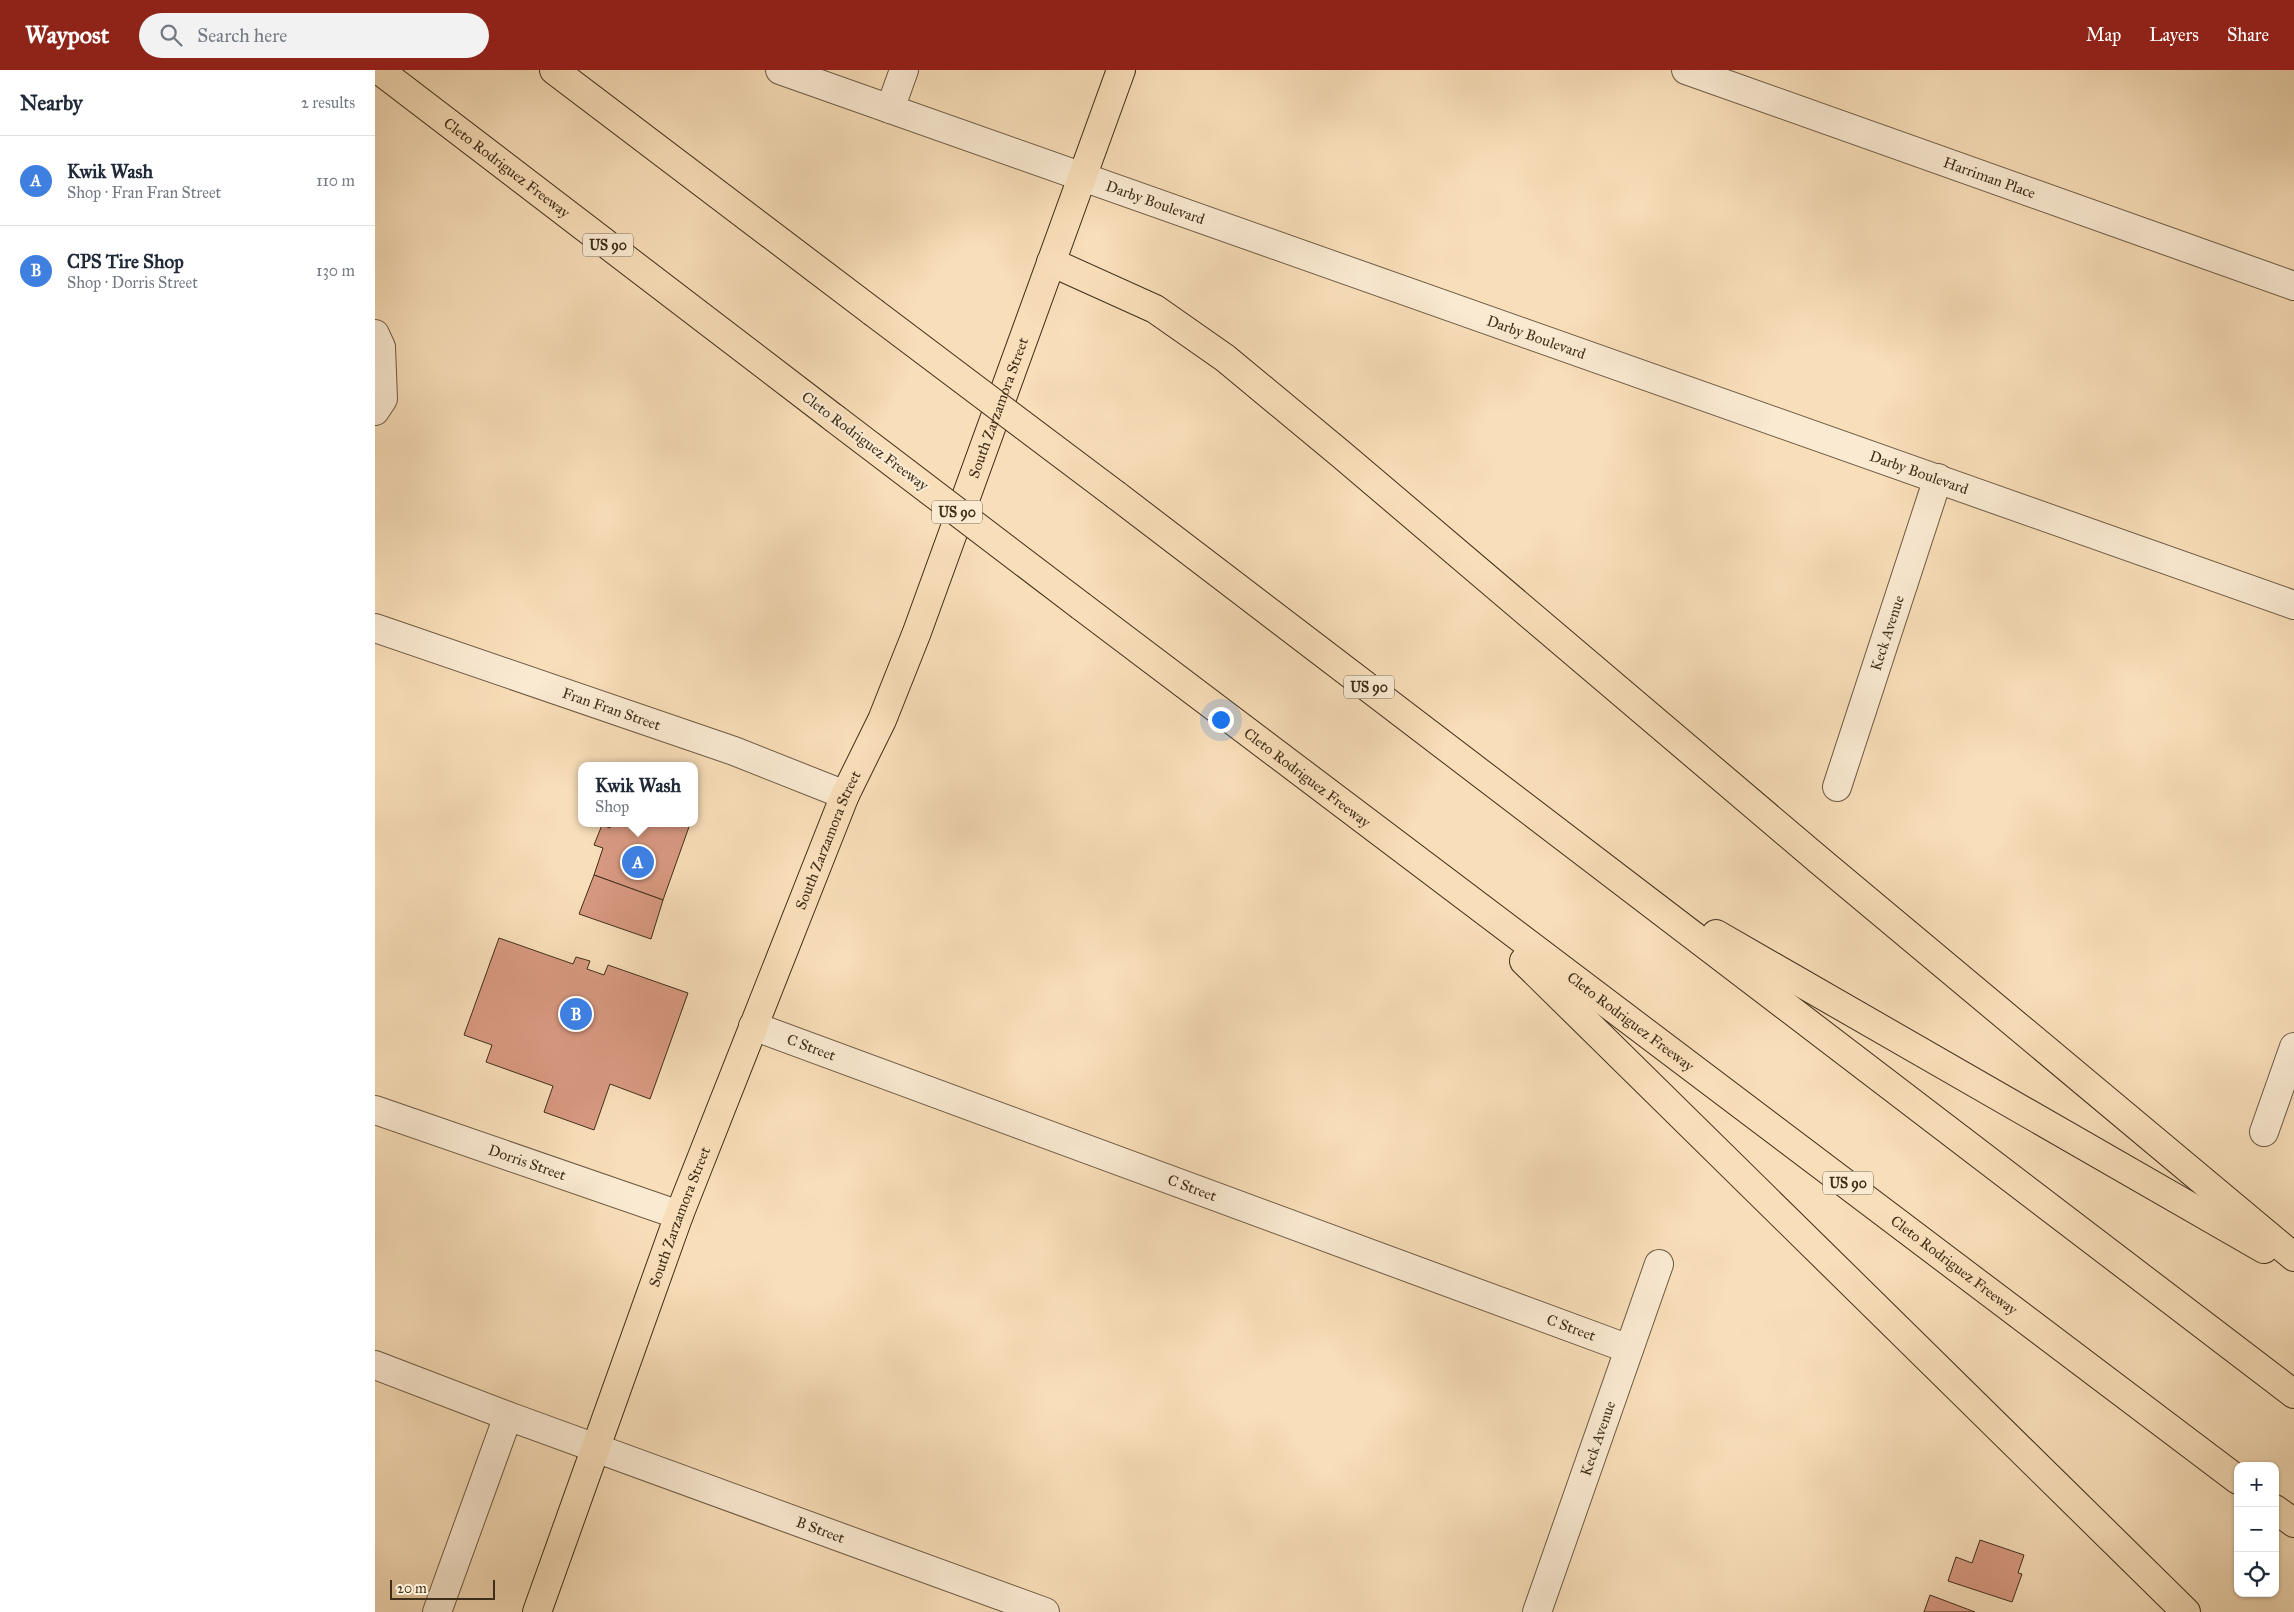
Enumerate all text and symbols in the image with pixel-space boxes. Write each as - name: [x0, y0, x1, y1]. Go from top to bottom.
- search box: [139, 13, 489, 58]
- text: Waypost: [25, 20, 109, 50]
- icon: search: [157, 21, 185, 49]
- text: Search here: [197, 24, 287, 47]
- text: Map: [2086, 24, 2121, 46]
- text: Layers: [2149, 24, 2199, 46]
- text: Share: [2227, 24, 2269, 46]
- text: Nearby: [20, 90, 83, 116]
- text: 2 results: [301, 93, 355, 112]
- street label: Cleto Rodriguez Freeway: [440, 114, 574, 222]
- street label: Harriman Place: [1941, 153, 2038, 202]
- text: Kwik Wash: [67, 160, 153, 183]
- text: A: [31, 171, 41, 190]
- text: 110 m: [316, 171, 355, 190]
- street label: Darby Boulevard: [1103, 177, 1208, 229]
- text: Shop · Fran Fran Street: [67, 183, 221, 202]
- road number: US 90: [583, 234, 633, 256]
- text: CPS Tire Shop: [67, 250, 184, 273]
- text: B: [31, 261, 41, 280]
- text: 130 m: [316, 261, 355, 280]
- text: Shop · Dorris Street: [67, 273, 198, 292]
- street label: Darby Boulevard: [1484, 311, 1588, 363]
- street label: South Zarzamora Street: [965, 334, 1032, 481]
- street label: Cleto Rodriguez Freeway: [798, 387, 933, 495]
- street label: Darby Boulevard: [1867, 447, 1971, 498]
- road number: US 90: [932, 501, 982, 524]
- street label: Keck Avenue: [1867, 593, 1908, 673]
- road number: US 90: [1344, 676, 1394, 698]
- street label: Fran Fran Street: [560, 684, 664, 734]
- your location: [1208, 707, 1234, 733]
- street label: Cleto Rodriguez Freeway: [1240, 724, 1375, 832]
- popup: [578, 762, 698, 827]
- street label: South Zarzamora Street: [792, 767, 865, 912]
- text: Kwik Wash: [595, 774, 681, 797]
- text: Shop: [595, 797, 629, 816]
- pin: A: [622, 843, 654, 881]
- street label: Cleto Rodriguez Freeway: [1564, 968, 1698, 1076]
- pin: B: [560, 995, 592, 1033]
- street label: C Street: [784, 1030, 839, 1065]
- street label: Dorris Street: [486, 1141, 569, 1184]
- street label: South Zarzamora Street: [645, 1144, 714, 1289]
- street label: C Street: [1165, 1171, 1220, 1205]
- road number: US 90: [1823, 1172, 1873, 1194]
- street label: Cleto Rodriguez Freeway: [1887, 1211, 2022, 1319]
- street label: C Street: [1544, 1310, 1599, 1345]
- street label: Keck Avenue: [1576, 1398, 1619, 1478]
- map controls: [2234, 1462, 2279, 1597]
- button: +: [2234, 1462, 2279, 1507]
- button: −: [2234, 1507, 2279, 1552]
- street label: B Street: [794, 1513, 848, 1547]
- button: locate: [2234, 1552, 2279, 1597]
- scale bar: [390, 1577, 495, 1600]
- text: 20 m: [397, 1580, 427, 1597]

